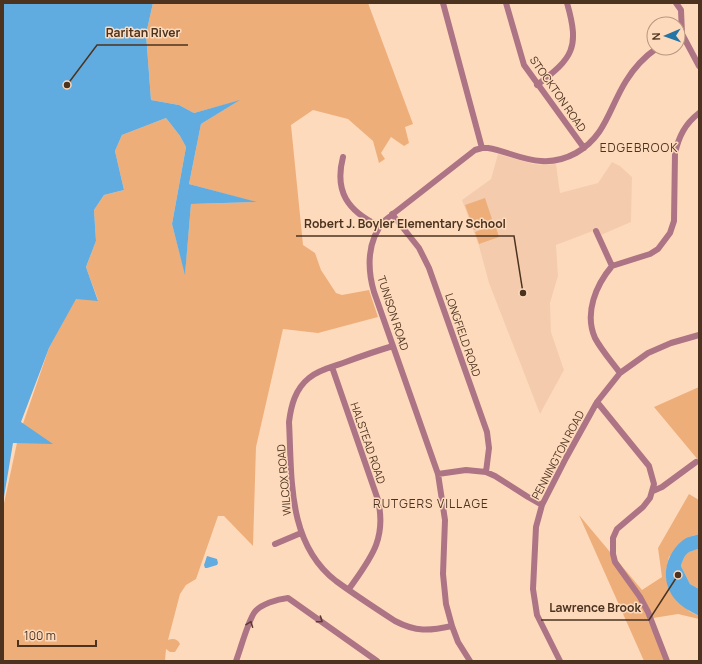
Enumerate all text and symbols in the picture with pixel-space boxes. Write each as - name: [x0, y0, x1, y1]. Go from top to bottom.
- north arrow: [646, 16, 686, 56]
- callout: Raritan River: [97, 21, 188, 45]
- text: Raritan River: [106, 24, 181, 41]
- text: N: [648, 32, 663, 41]
- street label: STOCKTON ROAD: [527, 53, 590, 134]
- district label: EDGEBROOK: [600, 139, 678, 156]
- callout: Robert J. Boyler Elementary School: [296, 212, 514, 236]
- text: Robert J. Boyler Elementary School: [304, 215, 506, 232]
- street label: TUNISON ROAD: [374, 273, 413, 352]
- street label: LONGFIELD ROAD: [442, 291, 485, 379]
- street label: HALSTEAD ROAD: [347, 400, 389, 486]
- street label: PENNINGTON ROAD: [528, 408, 587, 502]
- street label: WILCOX ROAD: [273, 444, 294, 516]
- district label: RUTGERS VILLAGE: [373, 495, 489, 512]
- callout: Lawrence Brook: [541, 596, 649, 620]
- text: Lawrence Brook: [549, 599, 641, 616]
- one-way arrow: [316, 615, 323, 623]
- one-way arrow: [245, 621, 253, 628]
- scale bar: [18, 622, 96, 648]
- text: 100 m: [24, 627, 56, 644]

